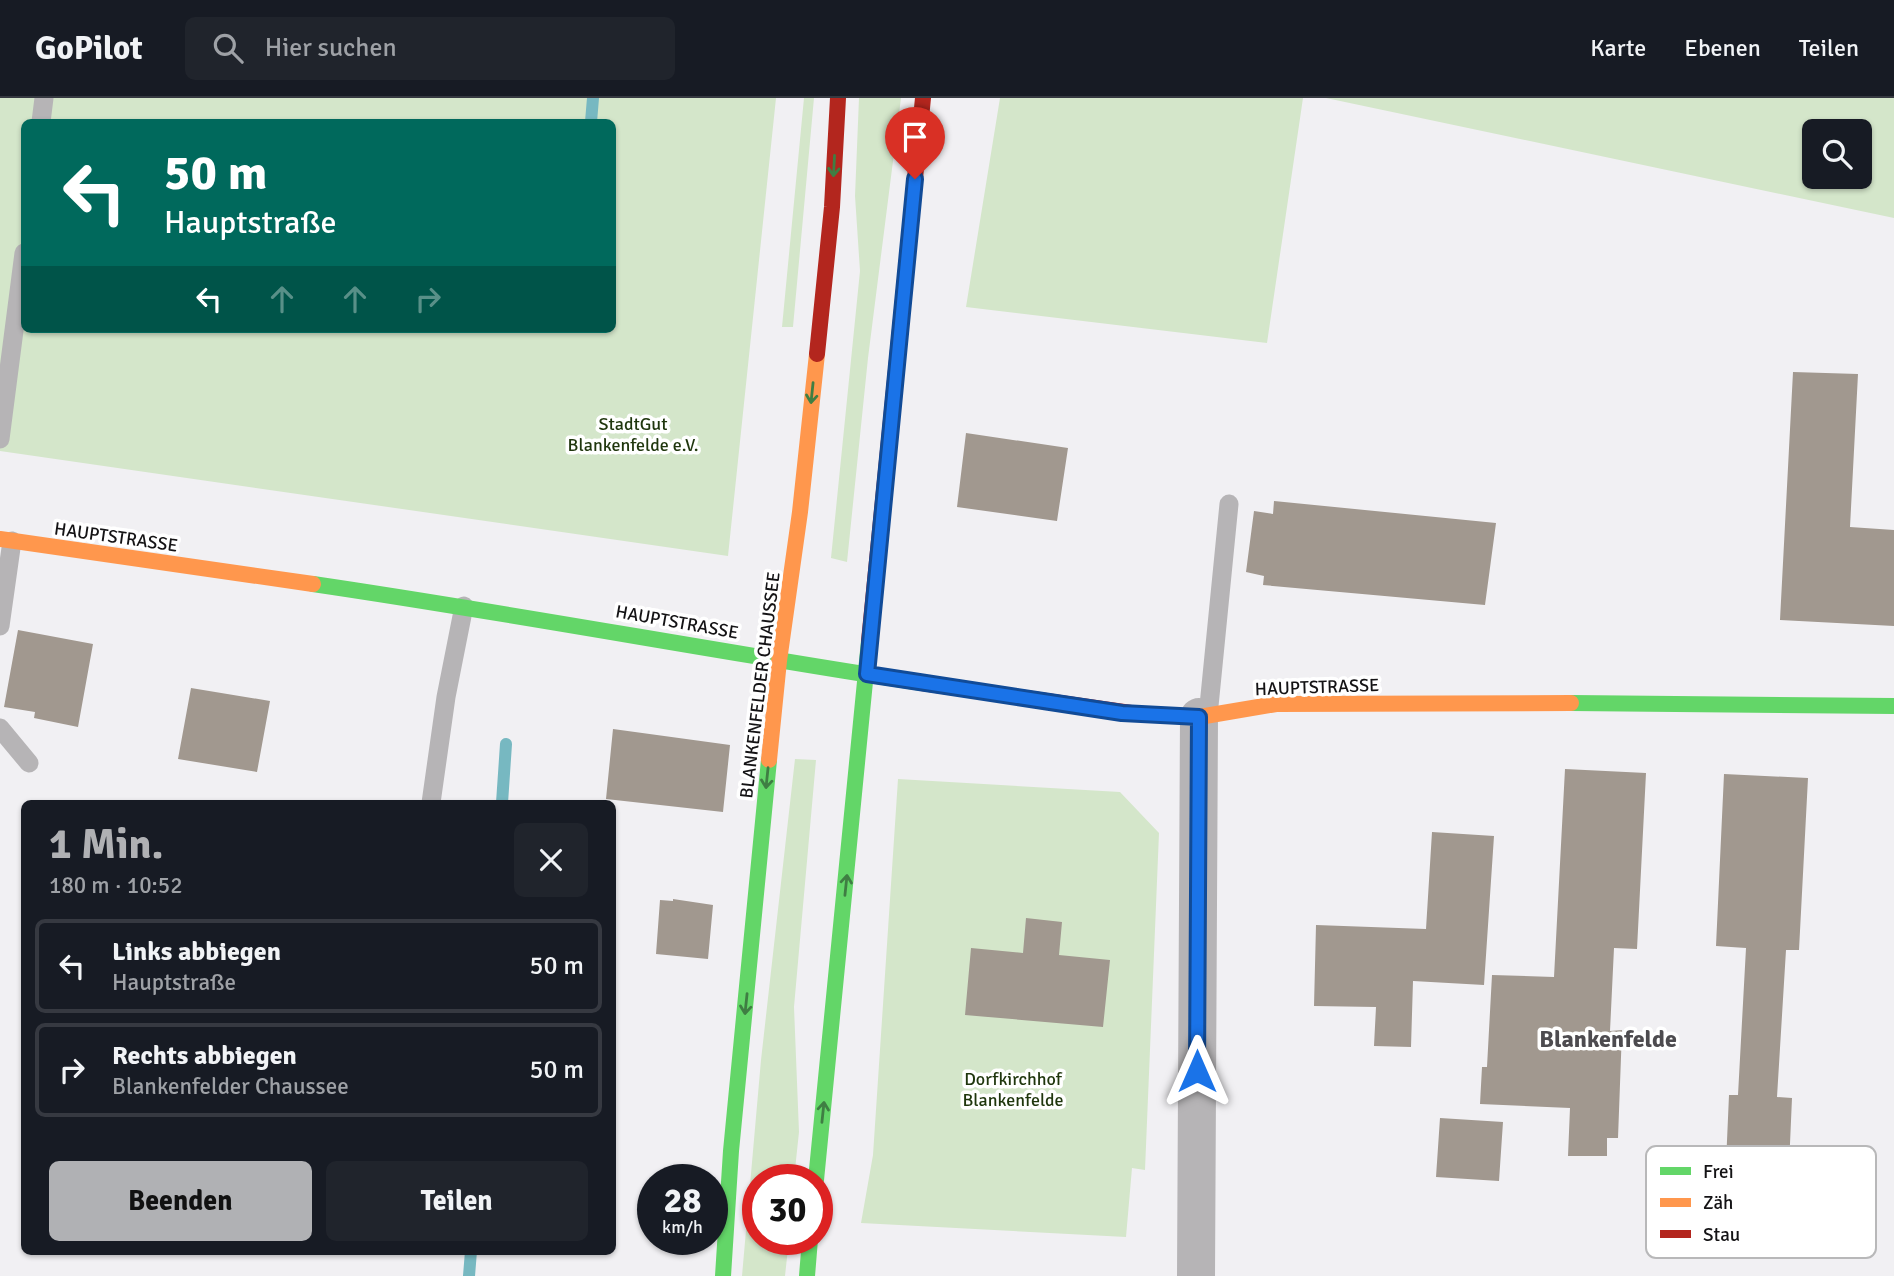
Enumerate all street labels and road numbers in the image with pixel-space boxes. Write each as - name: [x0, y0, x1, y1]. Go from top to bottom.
- street label: HAUPTSTRASSE: [53, 517, 179, 557]
- street label: BLANKENFELDER CHAUSSEE: [735, 571, 785, 799]
- street label: HAUPTSTRASSE: [614, 600, 740, 644]
- street label: HAUPTSTRASSE: [1254, 674, 1380, 700]

